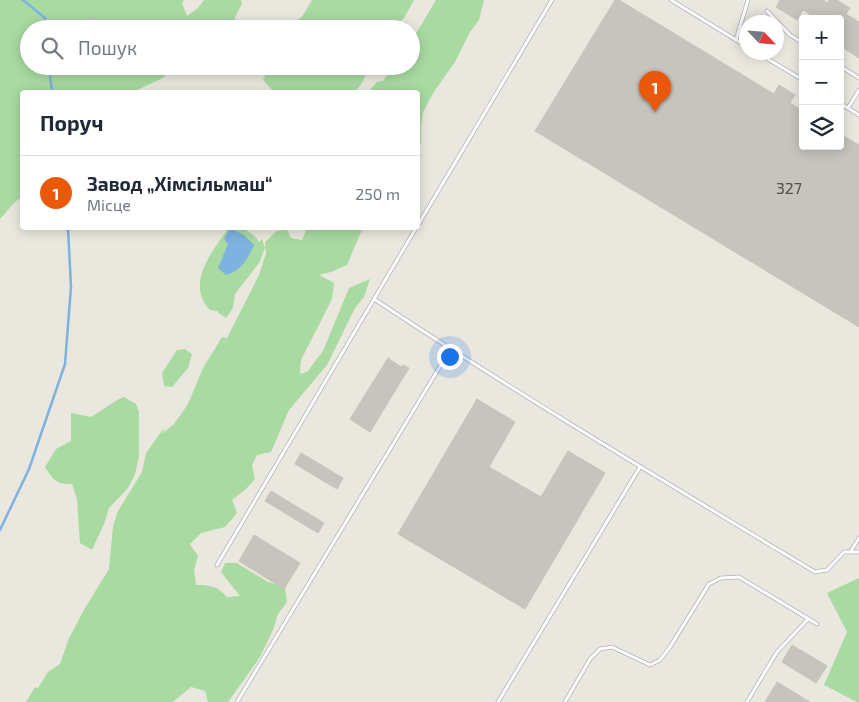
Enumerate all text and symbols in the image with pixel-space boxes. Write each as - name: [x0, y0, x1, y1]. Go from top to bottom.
- north arrow: [739, 15, 784, 60]
- map controls: [799, 15, 844, 150]
- button: +: [799, 15, 844, 60]
- search box: [20, 20, 420, 75]
- icon: search: [38, 34, 66, 62]
- text: Пошук: [78, 36, 137, 59]
- button: −: [799, 60, 844, 105]
- pin: 1: [639, 71, 671, 112]
- button: layers: [799, 105, 844, 150]
- text: Поруч: [40, 110, 103, 135]
- text: Завод „Хімсільмаш“: [87, 172, 273, 195]
- house number: 327: [776, 178, 802, 197]
- text: 1: [53, 184, 59, 203]
- text: 250 m: [355, 184, 400, 203]
- text: Місце: [87, 195, 131, 214]
- your location: [437, 344, 463, 370]

